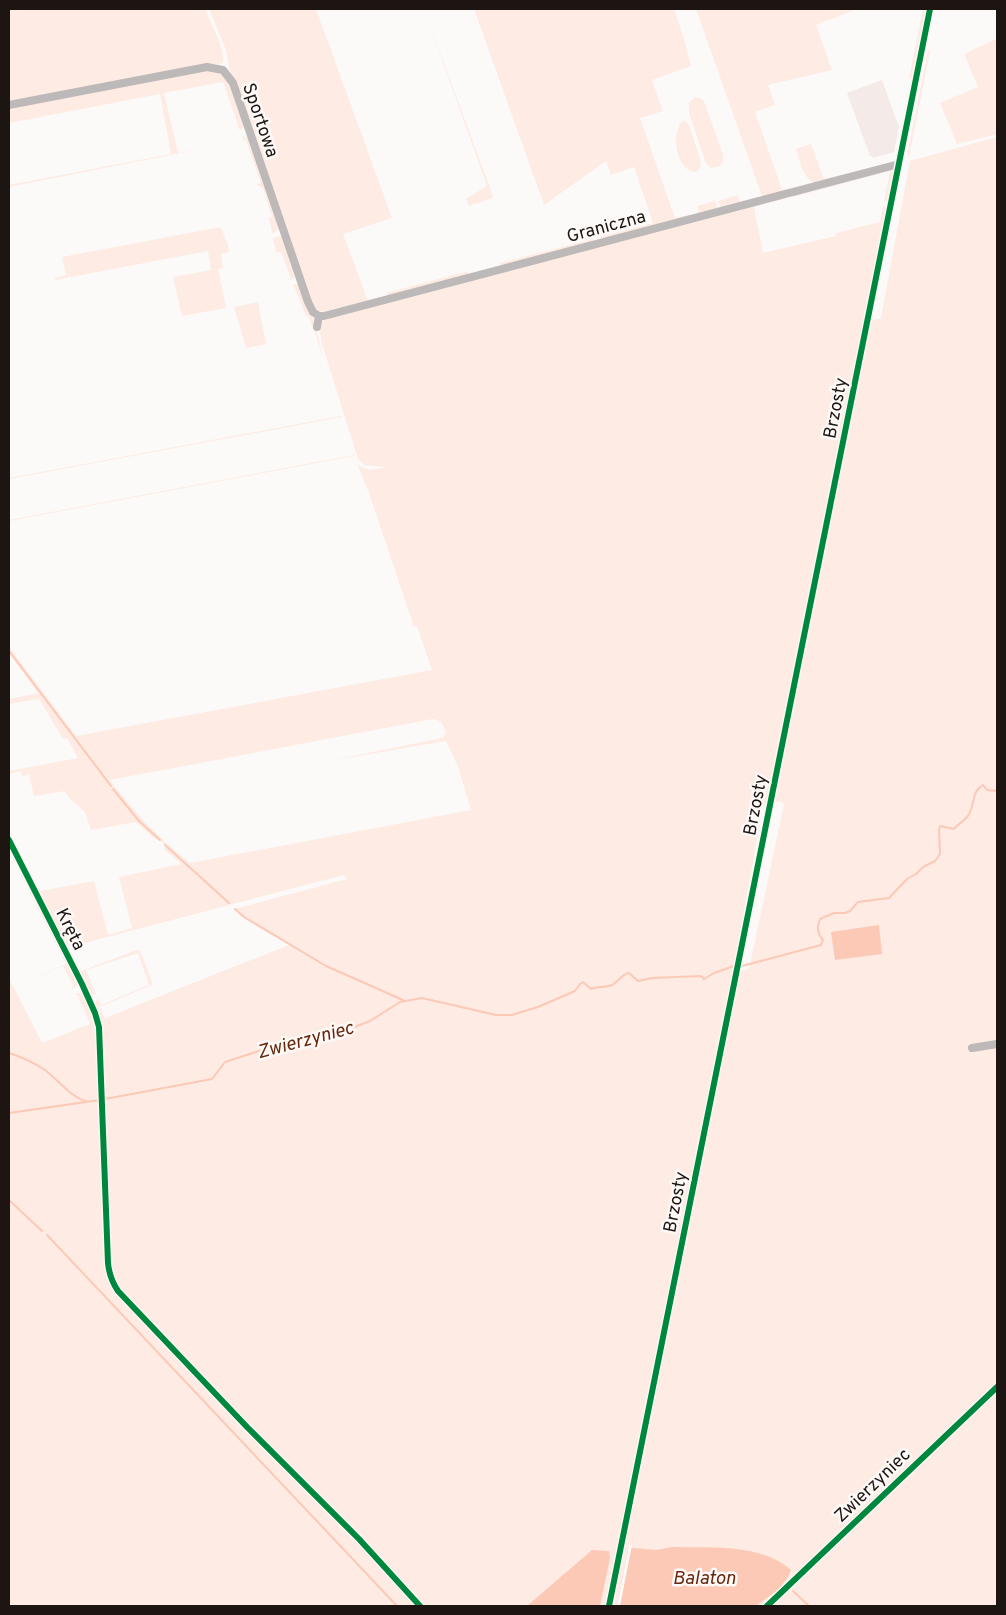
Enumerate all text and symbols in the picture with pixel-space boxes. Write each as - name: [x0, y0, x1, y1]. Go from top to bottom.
- street label: Sportowa: [236, 80, 283, 161]
- street label: Graniczna: [564, 206, 649, 249]
- street label: Brzosty: [819, 376, 854, 441]
- street label: Brzosty: [739, 773, 774, 838]
- street label: Kręta: [49, 905, 90, 955]
- water label: Zwierzyniec: [255, 1016, 357, 1065]
- street label: Brzosty: [659, 1170, 694, 1235]
- street label: Zwierzyniec: [830, 1444, 916, 1528]
- water label: Balaton: [672, 1567, 736, 1591]

